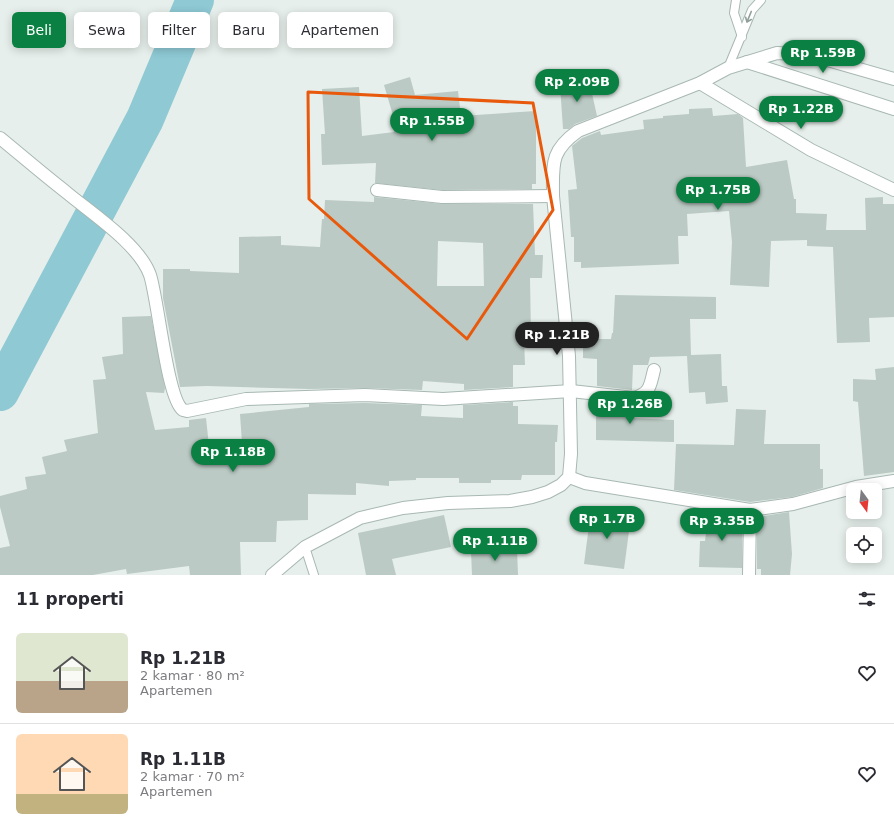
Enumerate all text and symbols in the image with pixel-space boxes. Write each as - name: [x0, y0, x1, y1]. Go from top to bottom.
- one-way arrow: [745, 11, 752, 23]
- chip: Beli: [12, 12, 66, 48]
- chip: Sewa: [74, 12, 140, 48]
- chip: Filter: [148, 12, 210, 48]
- chip: Baru: [218, 12, 279, 48]
- chip: Apartemen: [287, 12, 393, 48]
- pin: Rp 1.59B: [782, 40, 864, 74]
- text: Rp 1.59B: [790, 45, 856, 60]
- pin: Rp 2.09B: [536, 69, 618, 103]
- text: Rp 2.09B: [544, 74, 610, 89]
- pin: Rp 1.22B: [760, 96, 842, 130]
- text: Rp 1.22B: [768, 101, 834, 116]
- pin: Rp 1.55B: [391, 108, 473, 142]
- text: Rp 1.55B: [399, 113, 465, 128]
- pin: Rp 1.75B: [677, 177, 759, 211]
- text: Rp 1.75B: [685, 182, 751, 197]
- pin: Rp 1.21B: [516, 322, 598, 356]
- text: Rp 1.21B: [524, 327, 590, 342]
- pin: Rp 1.26B: [589, 391, 671, 425]
- text: Rp 1.26B: [597, 396, 663, 411]
- pin: Rp 1.18B: [192, 439, 274, 473]
- text: Rp 1.18B: [200, 444, 266, 459]
- north arrow: [846, 483, 882, 519]
- map controls: [846, 483, 882, 563]
- pin: Rp 1.7B: [570, 506, 644, 540]
- pin: Rp 3.35B: [681, 508, 763, 542]
- text: Rp 1.7B: [579, 511, 635, 526]
- text: Rp 3.35B: [689, 513, 755, 528]
- button: locate: [846, 527, 882, 563]
- pin: Rp 1.11B: [454, 528, 536, 562]
- text: Rp 1.11B: [462, 533, 528, 548]
- icon: filters: [856, 588, 878, 610]
- text: 11 properti: [16, 589, 124, 609]
- text: Rp 1.21B: [140, 648, 226, 668]
- icon: home: [48, 649, 96, 697]
- icon: heart: [856, 662, 878, 684]
- text: 2 kamar · 80 m²: [140, 668, 245, 683]
- text: Apartemen: [140, 683, 212, 698]
- text: Rp 1.11B: [140, 749, 226, 769]
- icon: home: [48, 750, 96, 798]
- icon: heart: [856, 763, 878, 785]
- text: 2 kamar · 70 m²: [140, 769, 245, 784]
- text: Apartemen: [140, 784, 212, 799]

